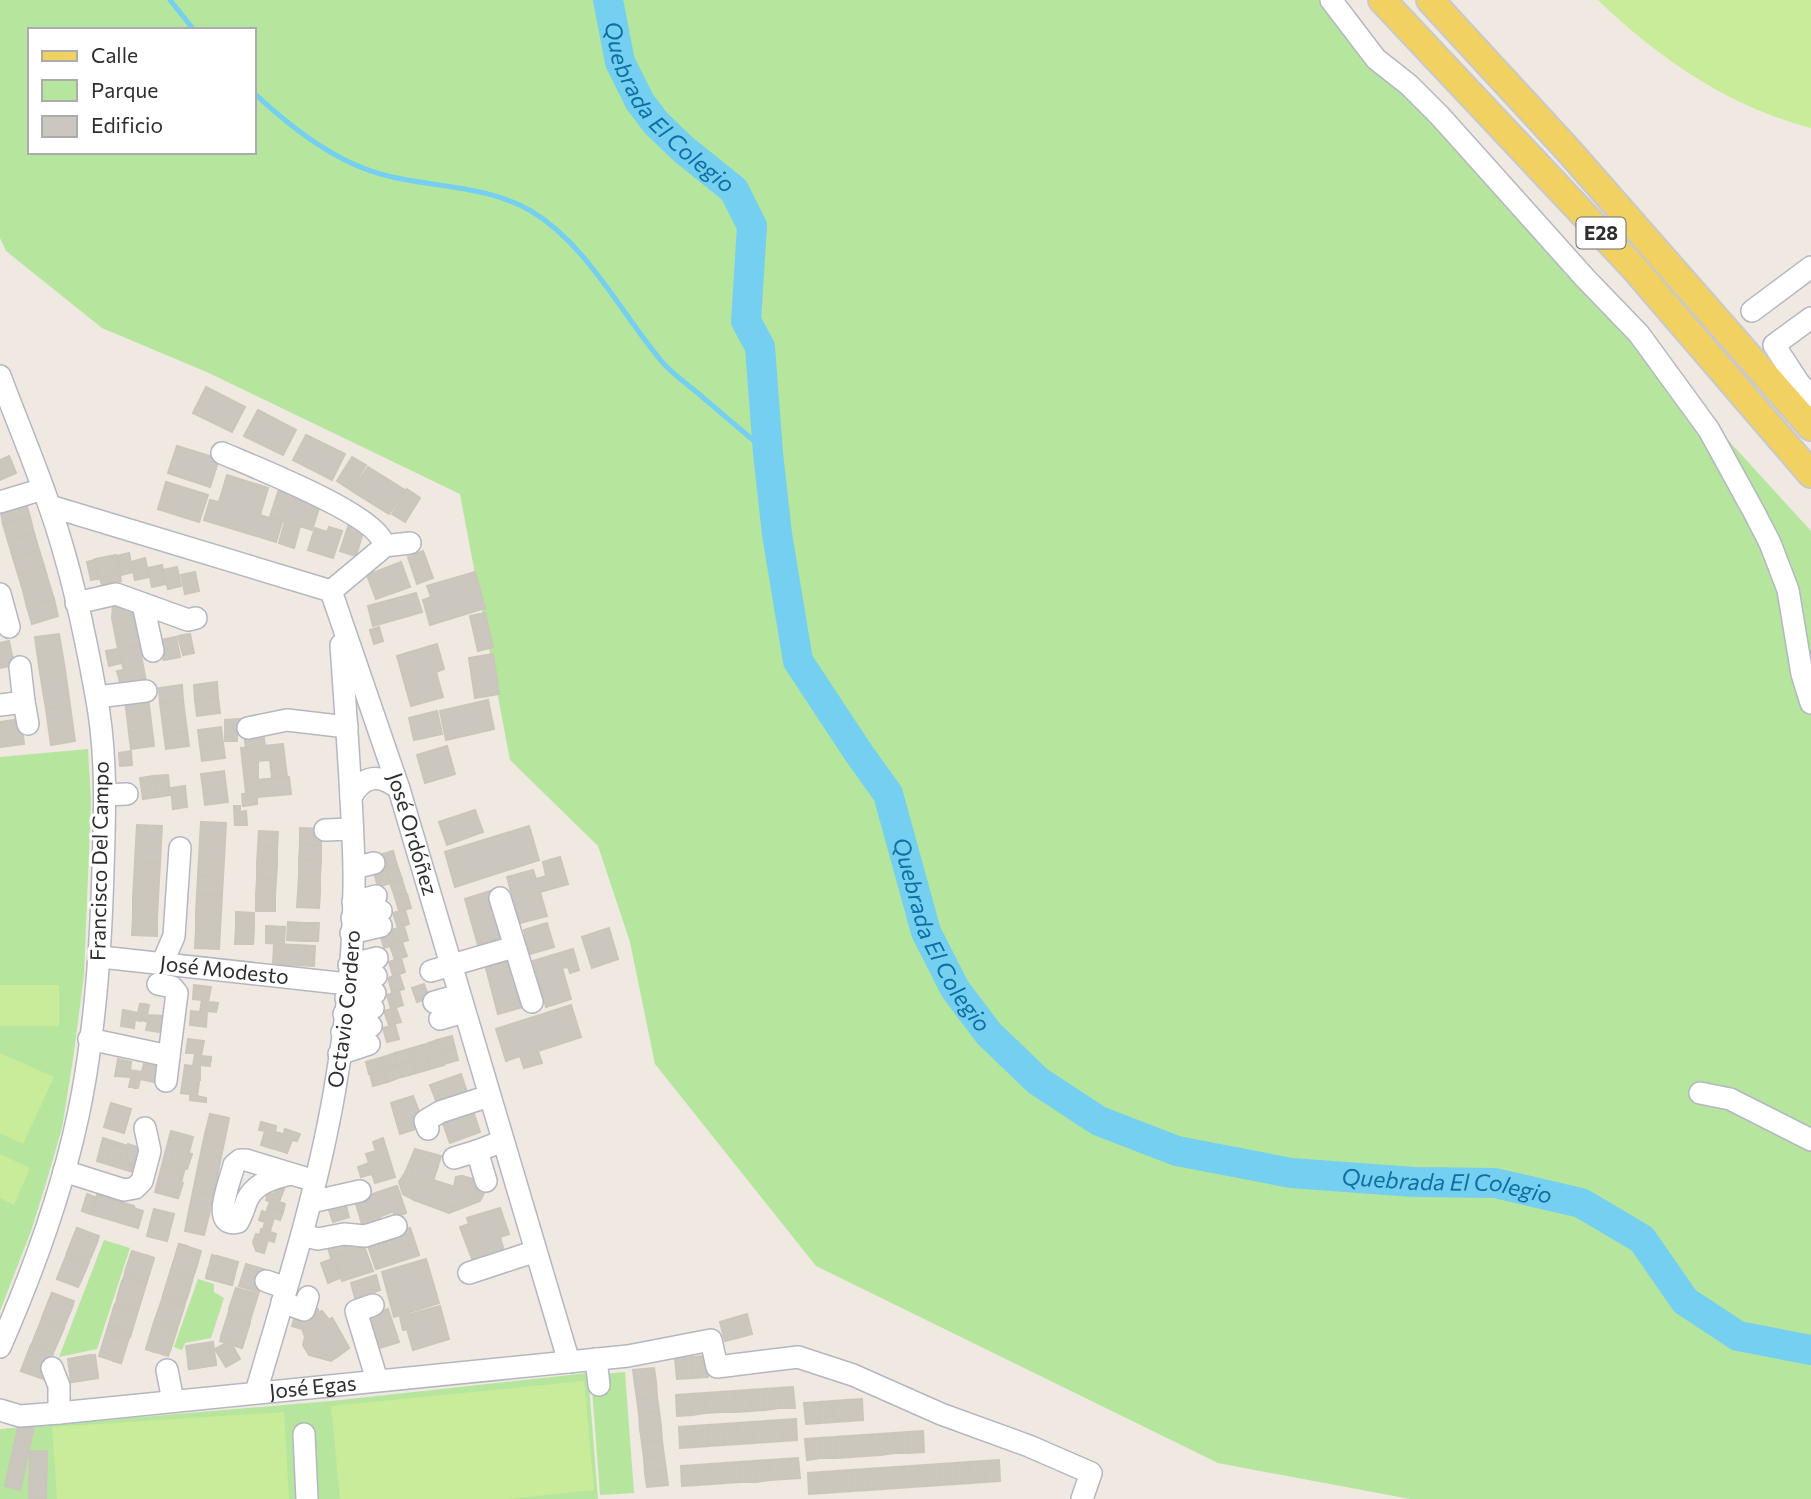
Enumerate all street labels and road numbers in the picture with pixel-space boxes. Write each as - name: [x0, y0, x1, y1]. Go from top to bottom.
- road number: E28: [1576, 218, 1626, 248]
- street label: Francisco Del Campo: [84, 761, 113, 961]
- street label: José Ordóñez: [383, 769, 444, 898]
- street label: Octavio Cordero: [321, 929, 364, 1090]
- street label: José Modesto: [159, 950, 290, 988]
- street label: José Egas: [268, 1369, 357, 1403]

